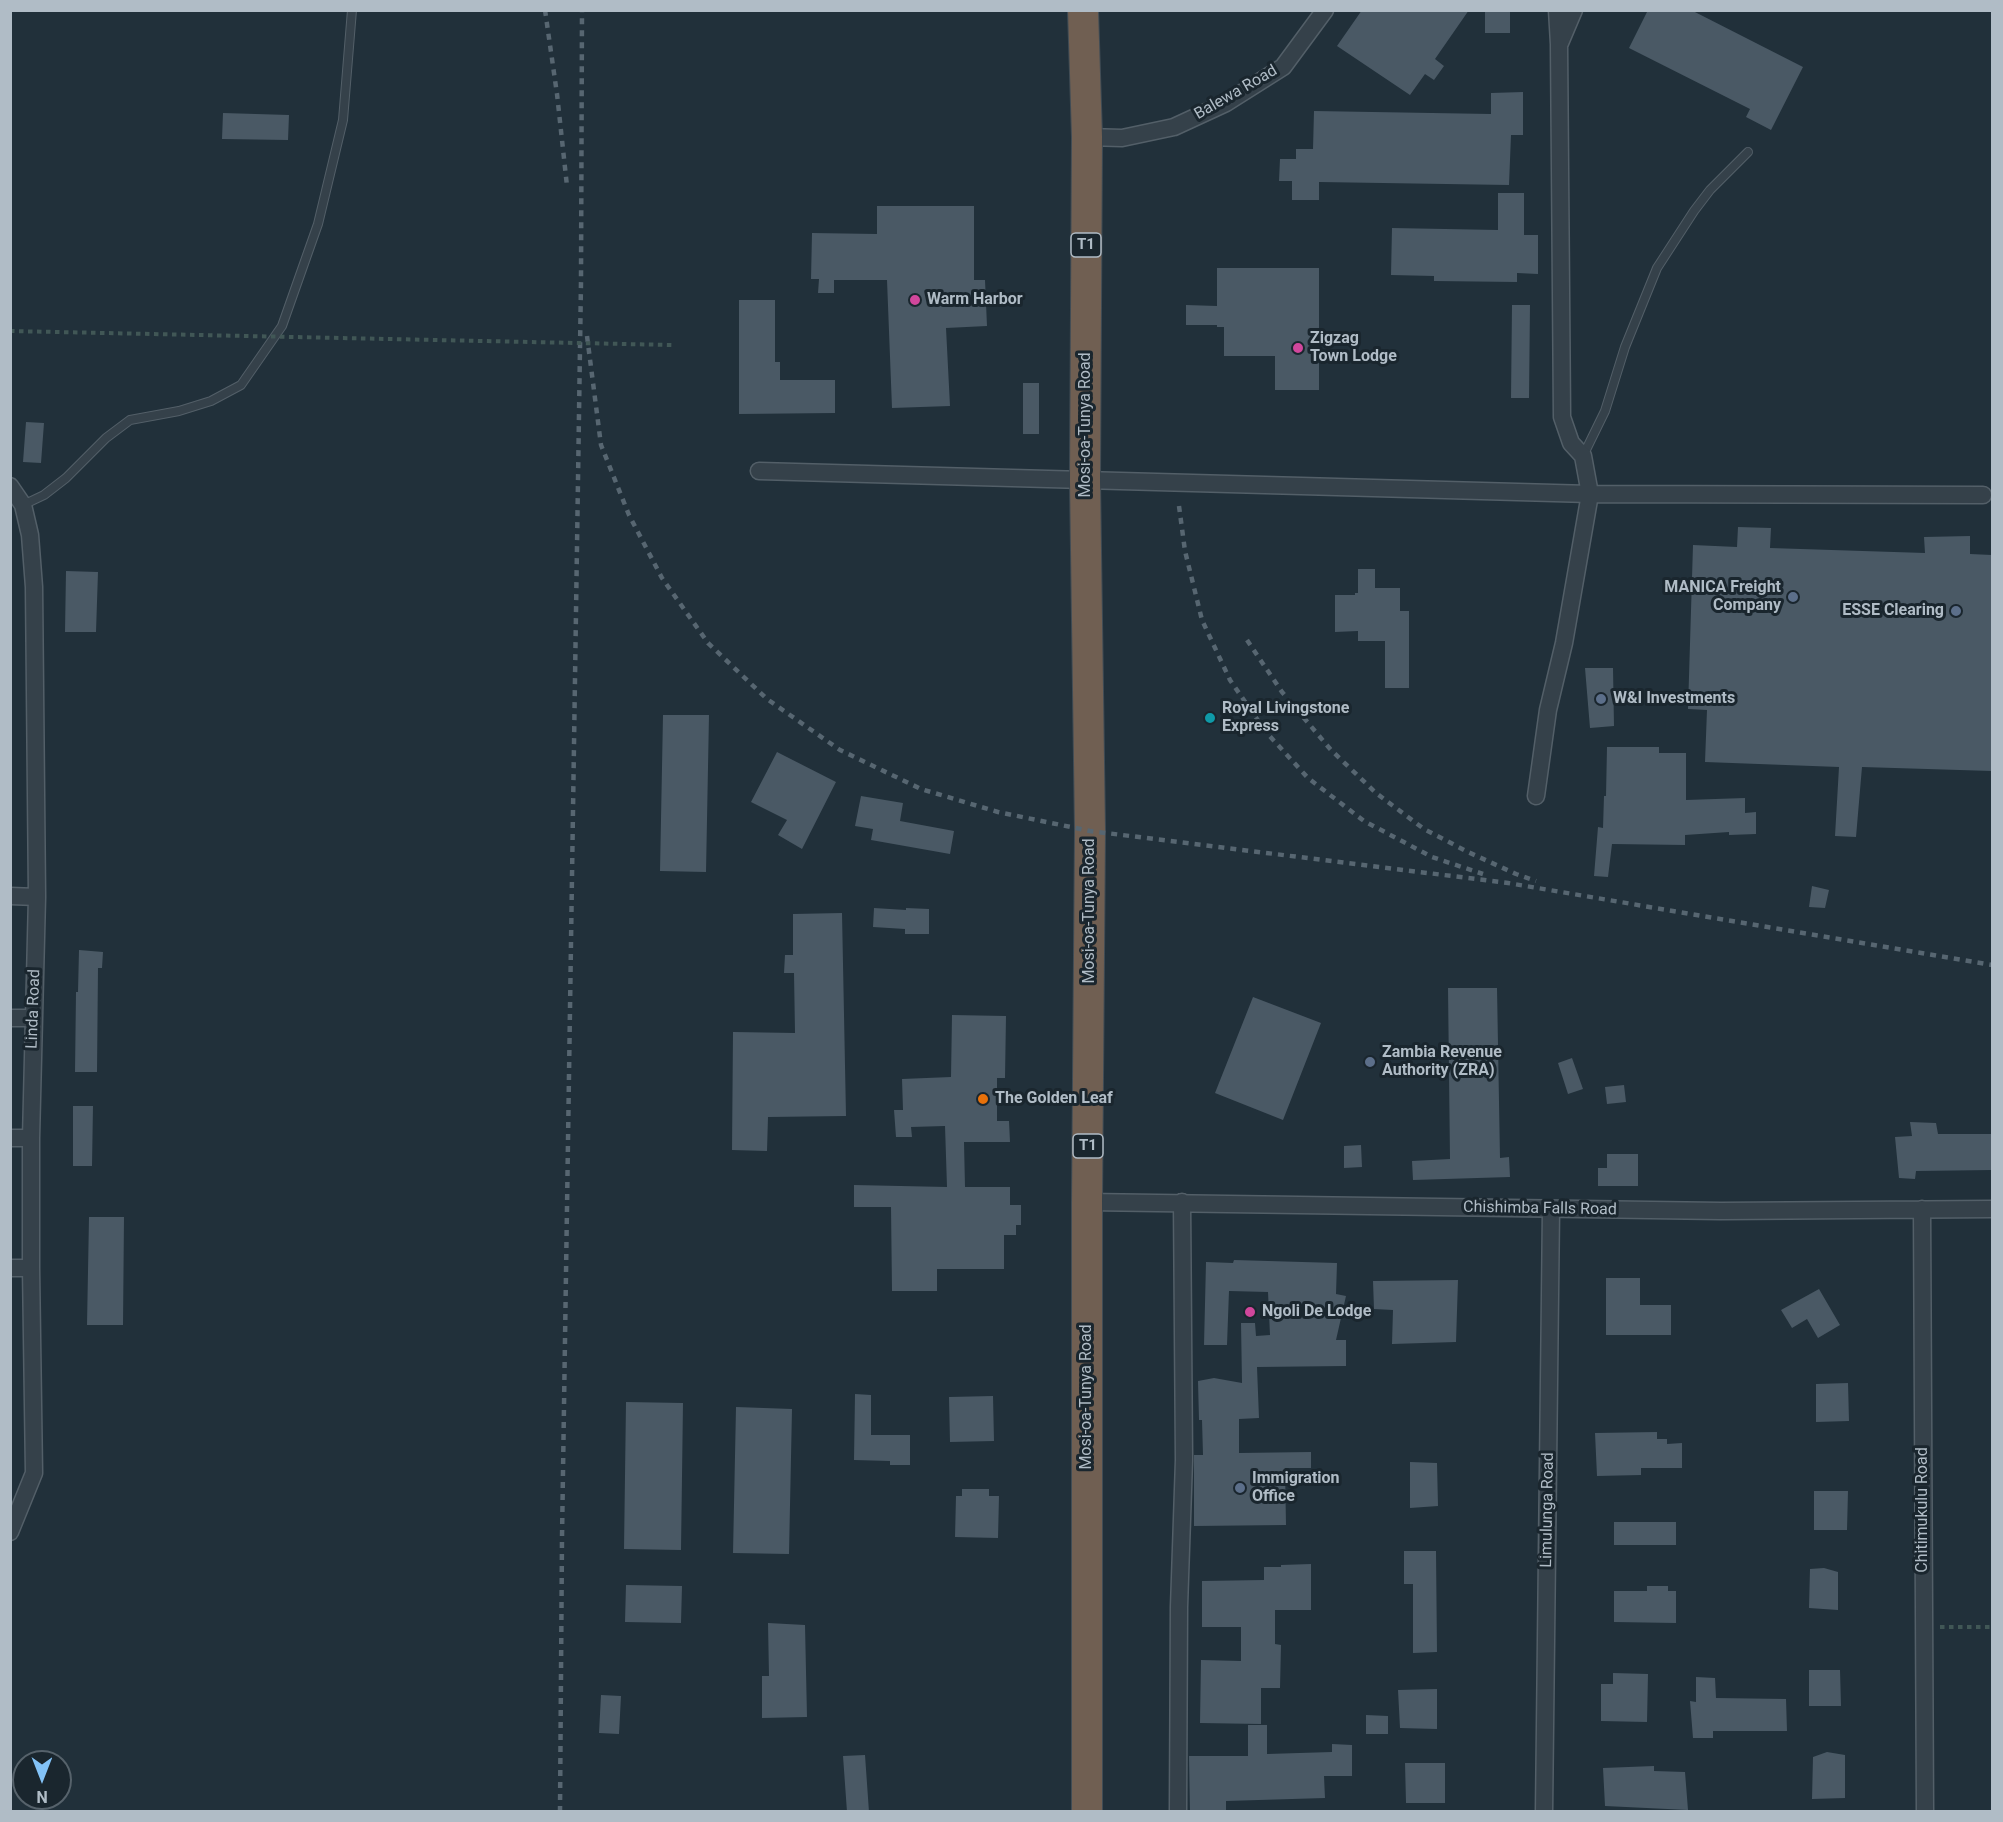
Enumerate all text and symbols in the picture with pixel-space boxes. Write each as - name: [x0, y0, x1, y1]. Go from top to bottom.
- street label: Balewa Road: [1191, 62, 1281, 124]
- road number: T1: [1071, 233, 1101, 257]
- place label: Warm Harbor: [927, 290, 1023, 310]
- marker: Warm Harbor: [908, 293, 922, 307]
- place label: Zigzag Town Lodge: [1310, 329, 1397, 367]
- marker: Zigzag Town Lodge: [1291, 341, 1305, 355]
- street label: Mosi-oa-Tunya Road: [1076, 352, 1096, 498]
- place label: MANICA Freight Company: [1664, 578, 1781, 616]
- marker: MANICA Freight Company: [1786, 590, 1800, 604]
- place label: ESSE Clearing: [1842, 601, 1944, 621]
- marker: ESSE Clearing: [1949, 604, 1963, 618]
- place label: W&I Investments: [1613, 689, 1735, 709]
- marker: W&I Investments: [1594, 692, 1608, 706]
- place label: Royal Livingstone Express: [1222, 699, 1349, 737]
- marker: Royal Livingstone Express: [1203, 711, 1217, 725]
- street label: Mosi-oa-Tunya Road: [1080, 838, 1100, 984]
- street label: Linda Road: [23, 969, 45, 1049]
- place label: Zambia Revenue Authority (ZRA): [1382, 1043, 1502, 1081]
- marker: Zambia Revenue Authority (ZRA): [1363, 1055, 1377, 1069]
- place label: The Golden Leaf: [995, 1089, 1113, 1109]
- marker: The Golden Leaf: [976, 1092, 990, 1106]
- road number: T1: [1073, 1134, 1103, 1158]
- street label: Chishimba Falls Road: [1463, 1198, 1617, 1220]
- place label: Ngoli De Lodge: [1262, 1302, 1371, 1322]
- marker: Ngoli De Lodge: [1243, 1305, 1257, 1319]
- street label: Mosi-oa-Tunya Road: [1077, 1324, 1097, 1470]
- street label: Chitimukulu Road: [1913, 1447, 1933, 1573]
- street label: Limulunga Road: [1537, 1452, 1559, 1568]
- place label: Immigration Office: [1252, 1469, 1340, 1507]
- marker: Immigration Office: [1233, 1481, 1247, 1495]
- north arrow: [12, 1750, 72, 1810]
- text: N: [36, 1787, 48, 1806]

